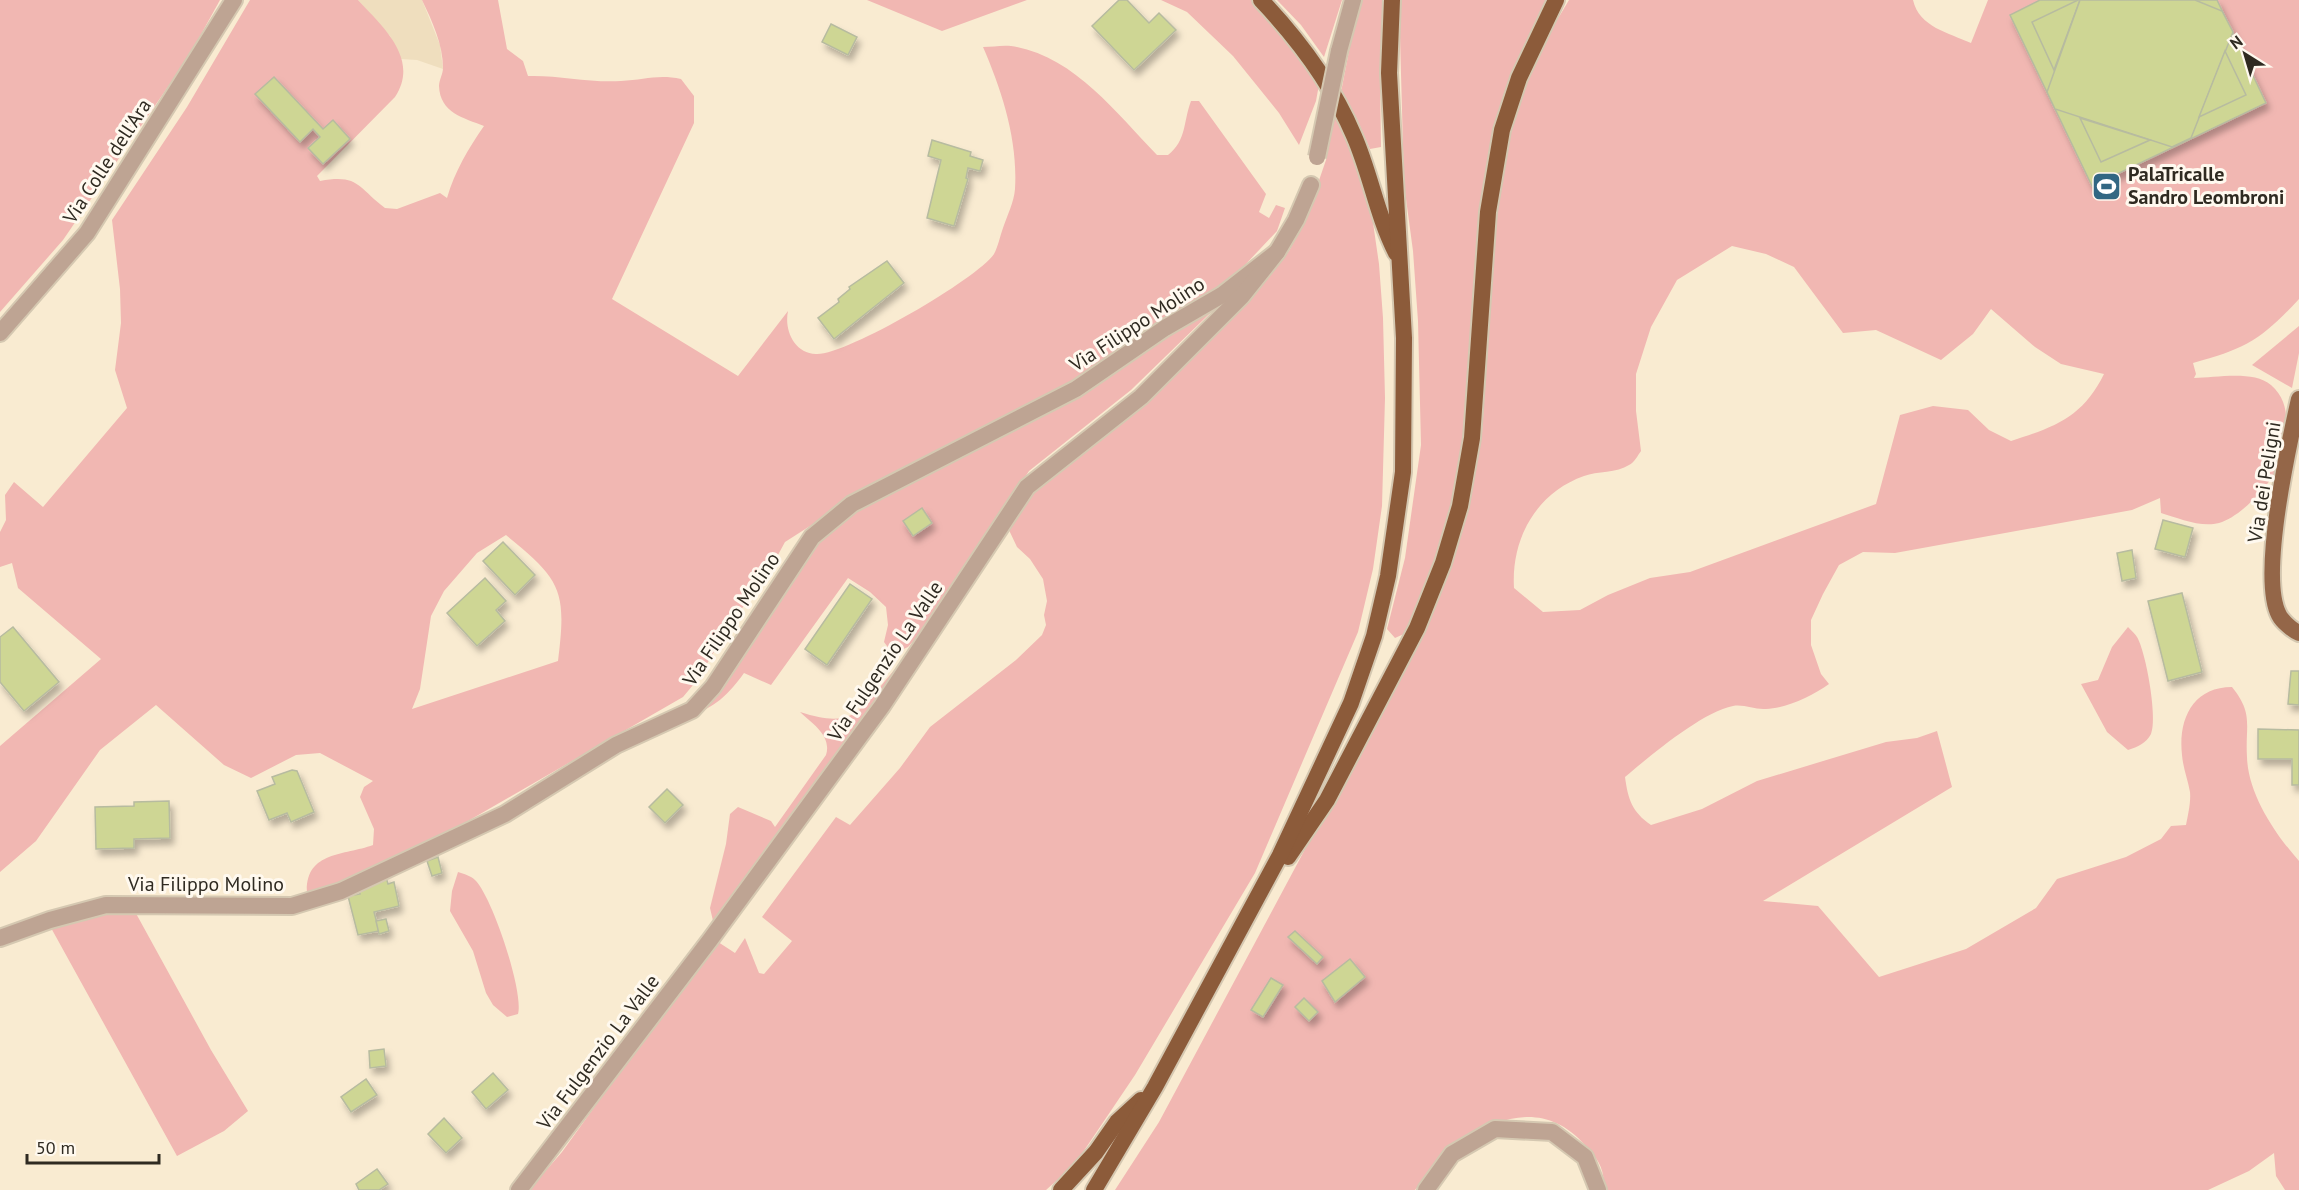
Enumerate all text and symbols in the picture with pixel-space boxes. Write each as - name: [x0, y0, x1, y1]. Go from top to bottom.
- north arrow: [2215, 24, 2275, 84]
- text: N: [2226, 31, 2246, 53]
- street label: Via Colle dell'Ara: [56, 94, 157, 229]
- place label: PalaTricalle Sandro Leombroni: [2128, 161, 2284, 210]
- sports icon: PalaTricalle Sandro Leombroni: [2091, 170, 2123, 202]
- street label: Via Filippo Molino: [1064, 271, 1209, 378]
- street label: Via dei Peligni: [2241, 419, 2286, 546]
- street label: Via Filippo Molino: [676, 547, 785, 692]
- street label: Via Fulgenzio La Valle: [821, 576, 948, 747]
- street label: Via Filippo Molino: [127, 871, 284, 897]
- street label: Via Fulgenzio La Valle: [530, 969, 665, 1136]
- scale bar: [27, 1127, 159, 1165]
- text: 50 m: [36, 1136, 75, 1159]

